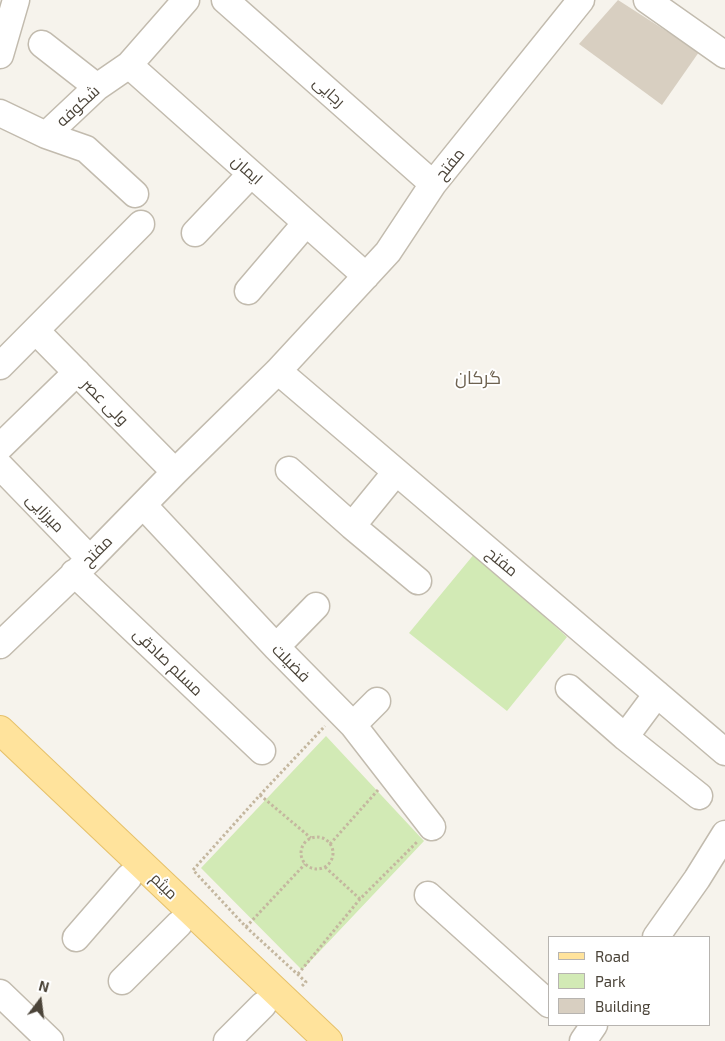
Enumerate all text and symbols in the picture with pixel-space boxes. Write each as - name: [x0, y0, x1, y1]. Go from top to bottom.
- street label: رجایی: [309, 73, 349, 111]
- street label: شکوفه: [52, 81, 104, 131]
- street label: مفتح: [431, 144, 469, 184]
- street label: ایمان: [228, 151, 266, 189]
- district label: گرکان: [455, 367, 501, 389]
- street label: ولی عصر: [78, 375, 132, 429]
- street label: میرزایی: [22, 490, 68, 536]
- street label: مفتح: [78, 532, 116, 570]
- street label: مفتح: [482, 543, 522, 581]
- street label: مسلم صادقی: [129, 624, 207, 700]
- street label: فضیلت: [268, 640, 314, 686]
- street label: میثم: [146, 869, 182, 903]
- legend: [548, 936, 710, 1026]
- text: Road: [595, 947, 630, 965]
- text: Park: [595, 972, 626, 990]
- north arrow: [15, 976, 65, 1026]
- text: N: [37, 977, 51, 996]
- text: Building: [595, 997, 650, 1015]

